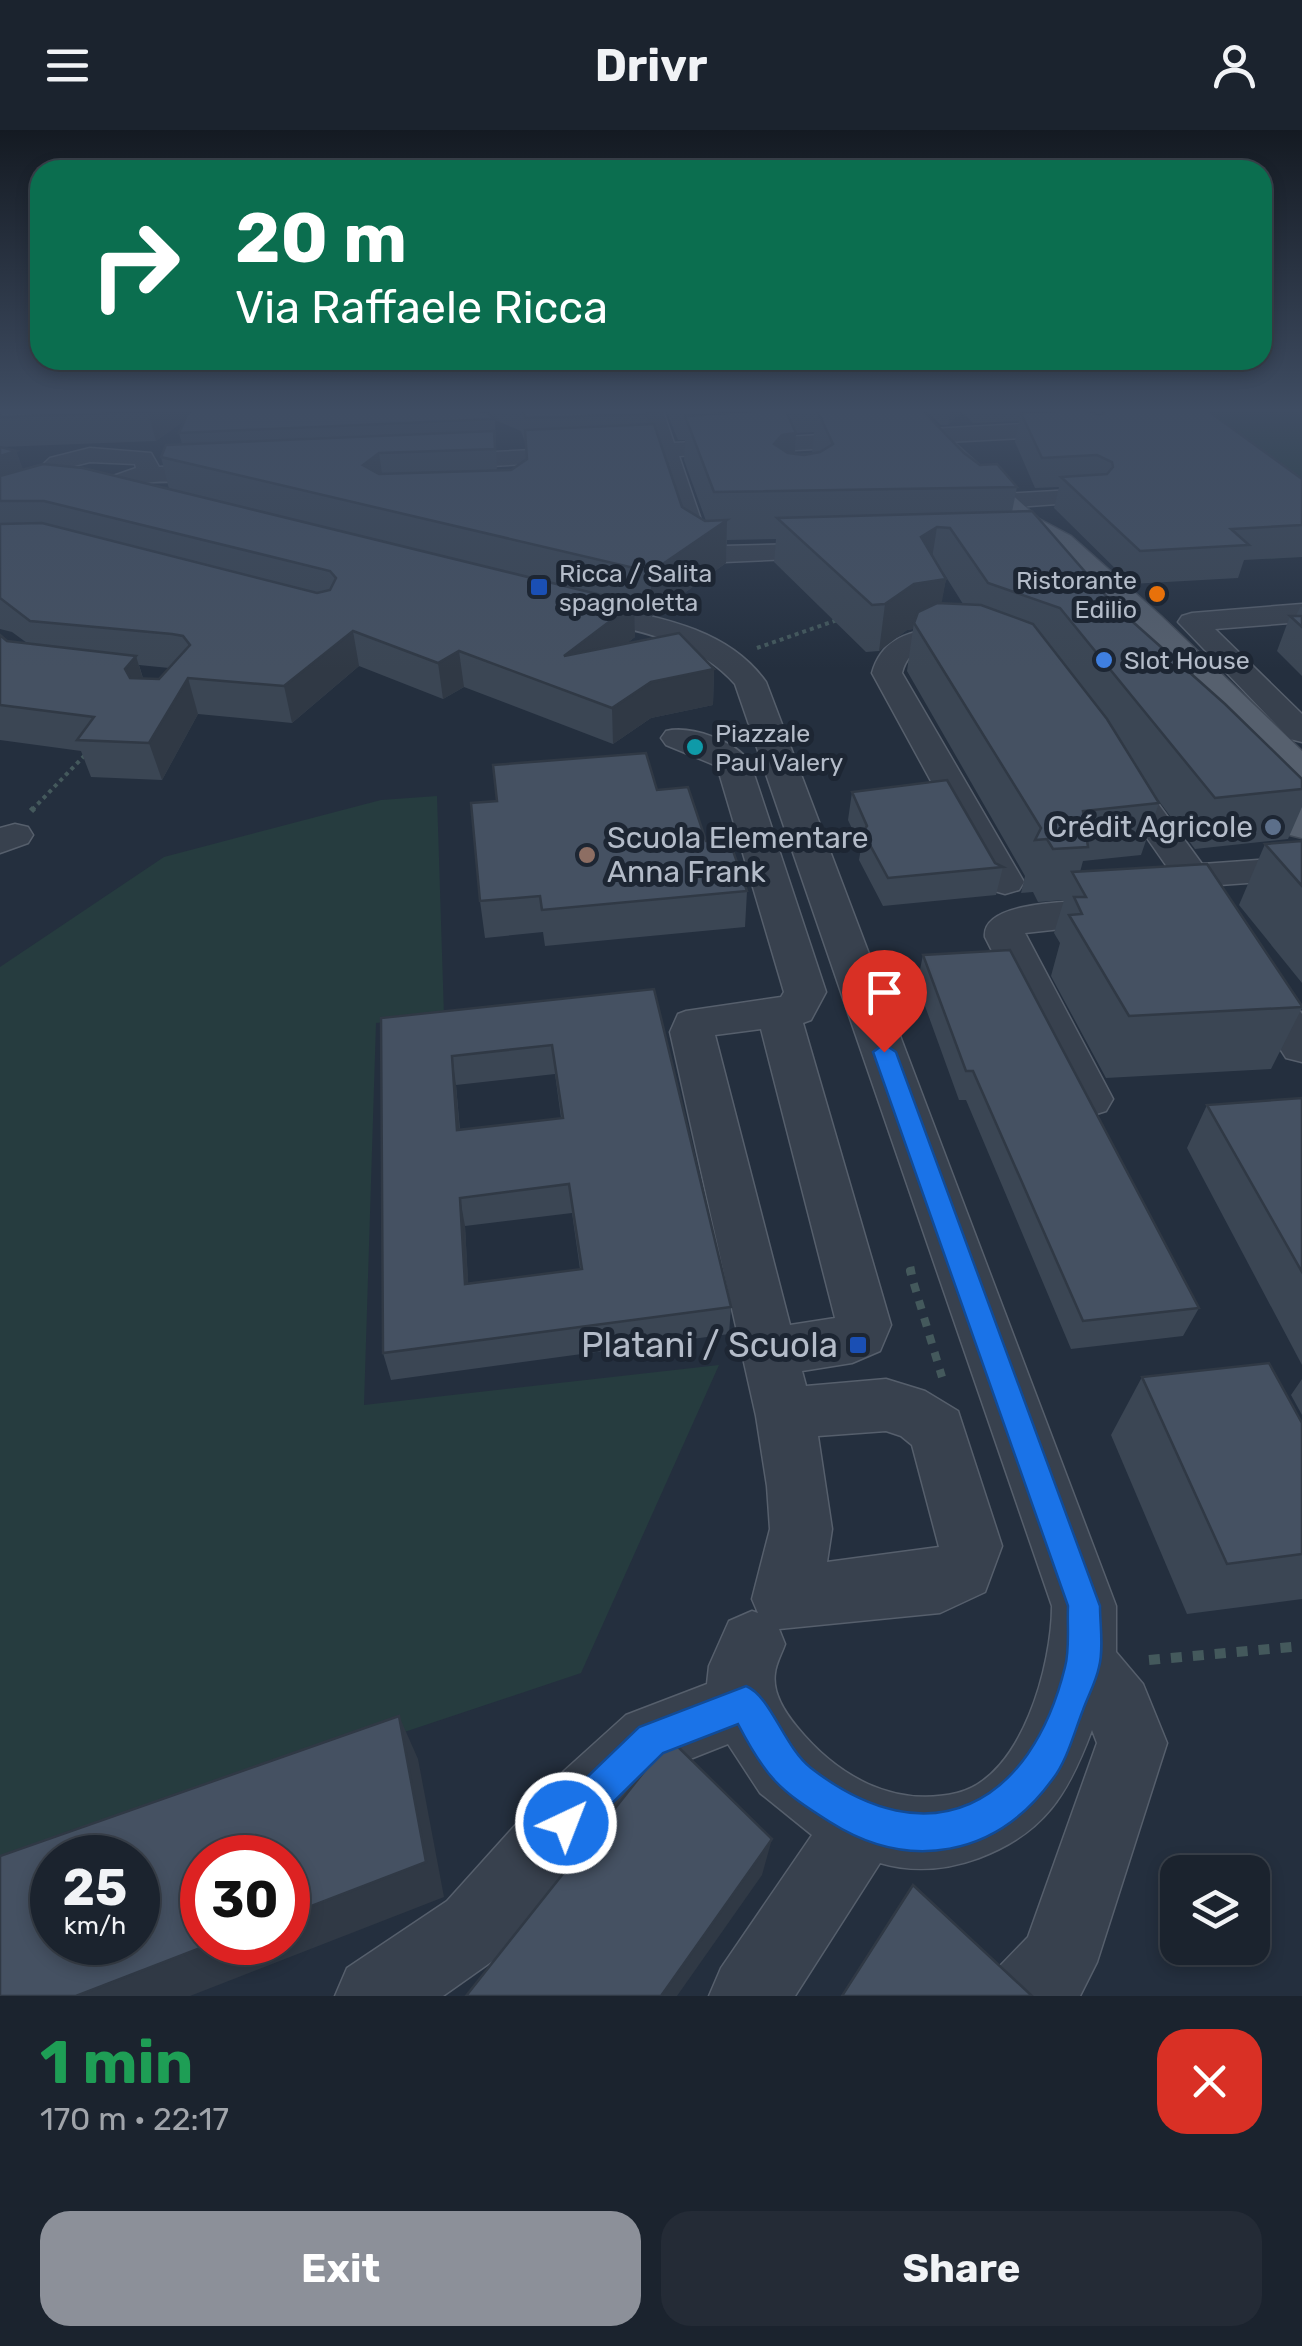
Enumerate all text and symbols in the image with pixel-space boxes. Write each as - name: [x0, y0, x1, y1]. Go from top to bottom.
- icon: menu: [40, 38, 95, 93]
- icon: person: [1207, 38, 1262, 93]
- text: Drivr: [595, 39, 707, 92]
- text: 20 m: [235, 197, 407, 280]
- icon: right: [70, 200, 200, 330]
- text: Via Raffaele Ricca: [235, 281, 608, 334]
- place label: Ricca / Salita spagnoletta: [559, 559, 712, 617]
- place label: Ristorante Edilio: [1016, 566, 1137, 624]
- marker: Ricca / Salita spagnoletta: [528, 576, 550, 598]
- marker: Ristorante Edilio: [1146, 583, 1168, 605]
- place label: Slot House: [1124, 646, 1250, 675]
- marker: Slot House: [1093, 649, 1115, 671]
- place label: Piazzale Paul Valery: [715, 719, 844, 777]
- marker: Piazzale Paul Valery: [684, 736, 706, 758]
- place label: Crédit Agricole: [1047, 809, 1253, 845]
- marker: Crédit Agricole: [1262, 816, 1284, 838]
- place label: Scuola Elementare Anna Frank: [607, 820, 869, 890]
- marker: Scuola Elementare Anna Frank: [576, 844, 598, 866]
- pin: [842, 950, 927, 1053]
- icon: arrive: [857, 965, 912, 1020]
- place label: Platani / Scuola: [581, 1324, 838, 1366]
- marker: Platani / Scuola: [847, 1334, 869, 1356]
- position arrow: [514, 1771, 618, 1875]
- speed limit sign: 30: [180, 1835, 310, 1965]
- map controls: [1160, 1855, 1270, 1965]
- button: layers: [1160, 1855, 1270, 1965]
- text: 25: [63, 1858, 127, 1918]
- text: km/h: [64, 1911, 126, 1940]
- text: 1 min: [40, 2027, 193, 2098]
- button: close: [1157, 2029, 1262, 2134]
- text: 170 m · 22:17: [40, 2100, 229, 2138]
- button: Exit: [40, 2211, 641, 2326]
- button: Share: [661, 2211, 1262, 2326]

